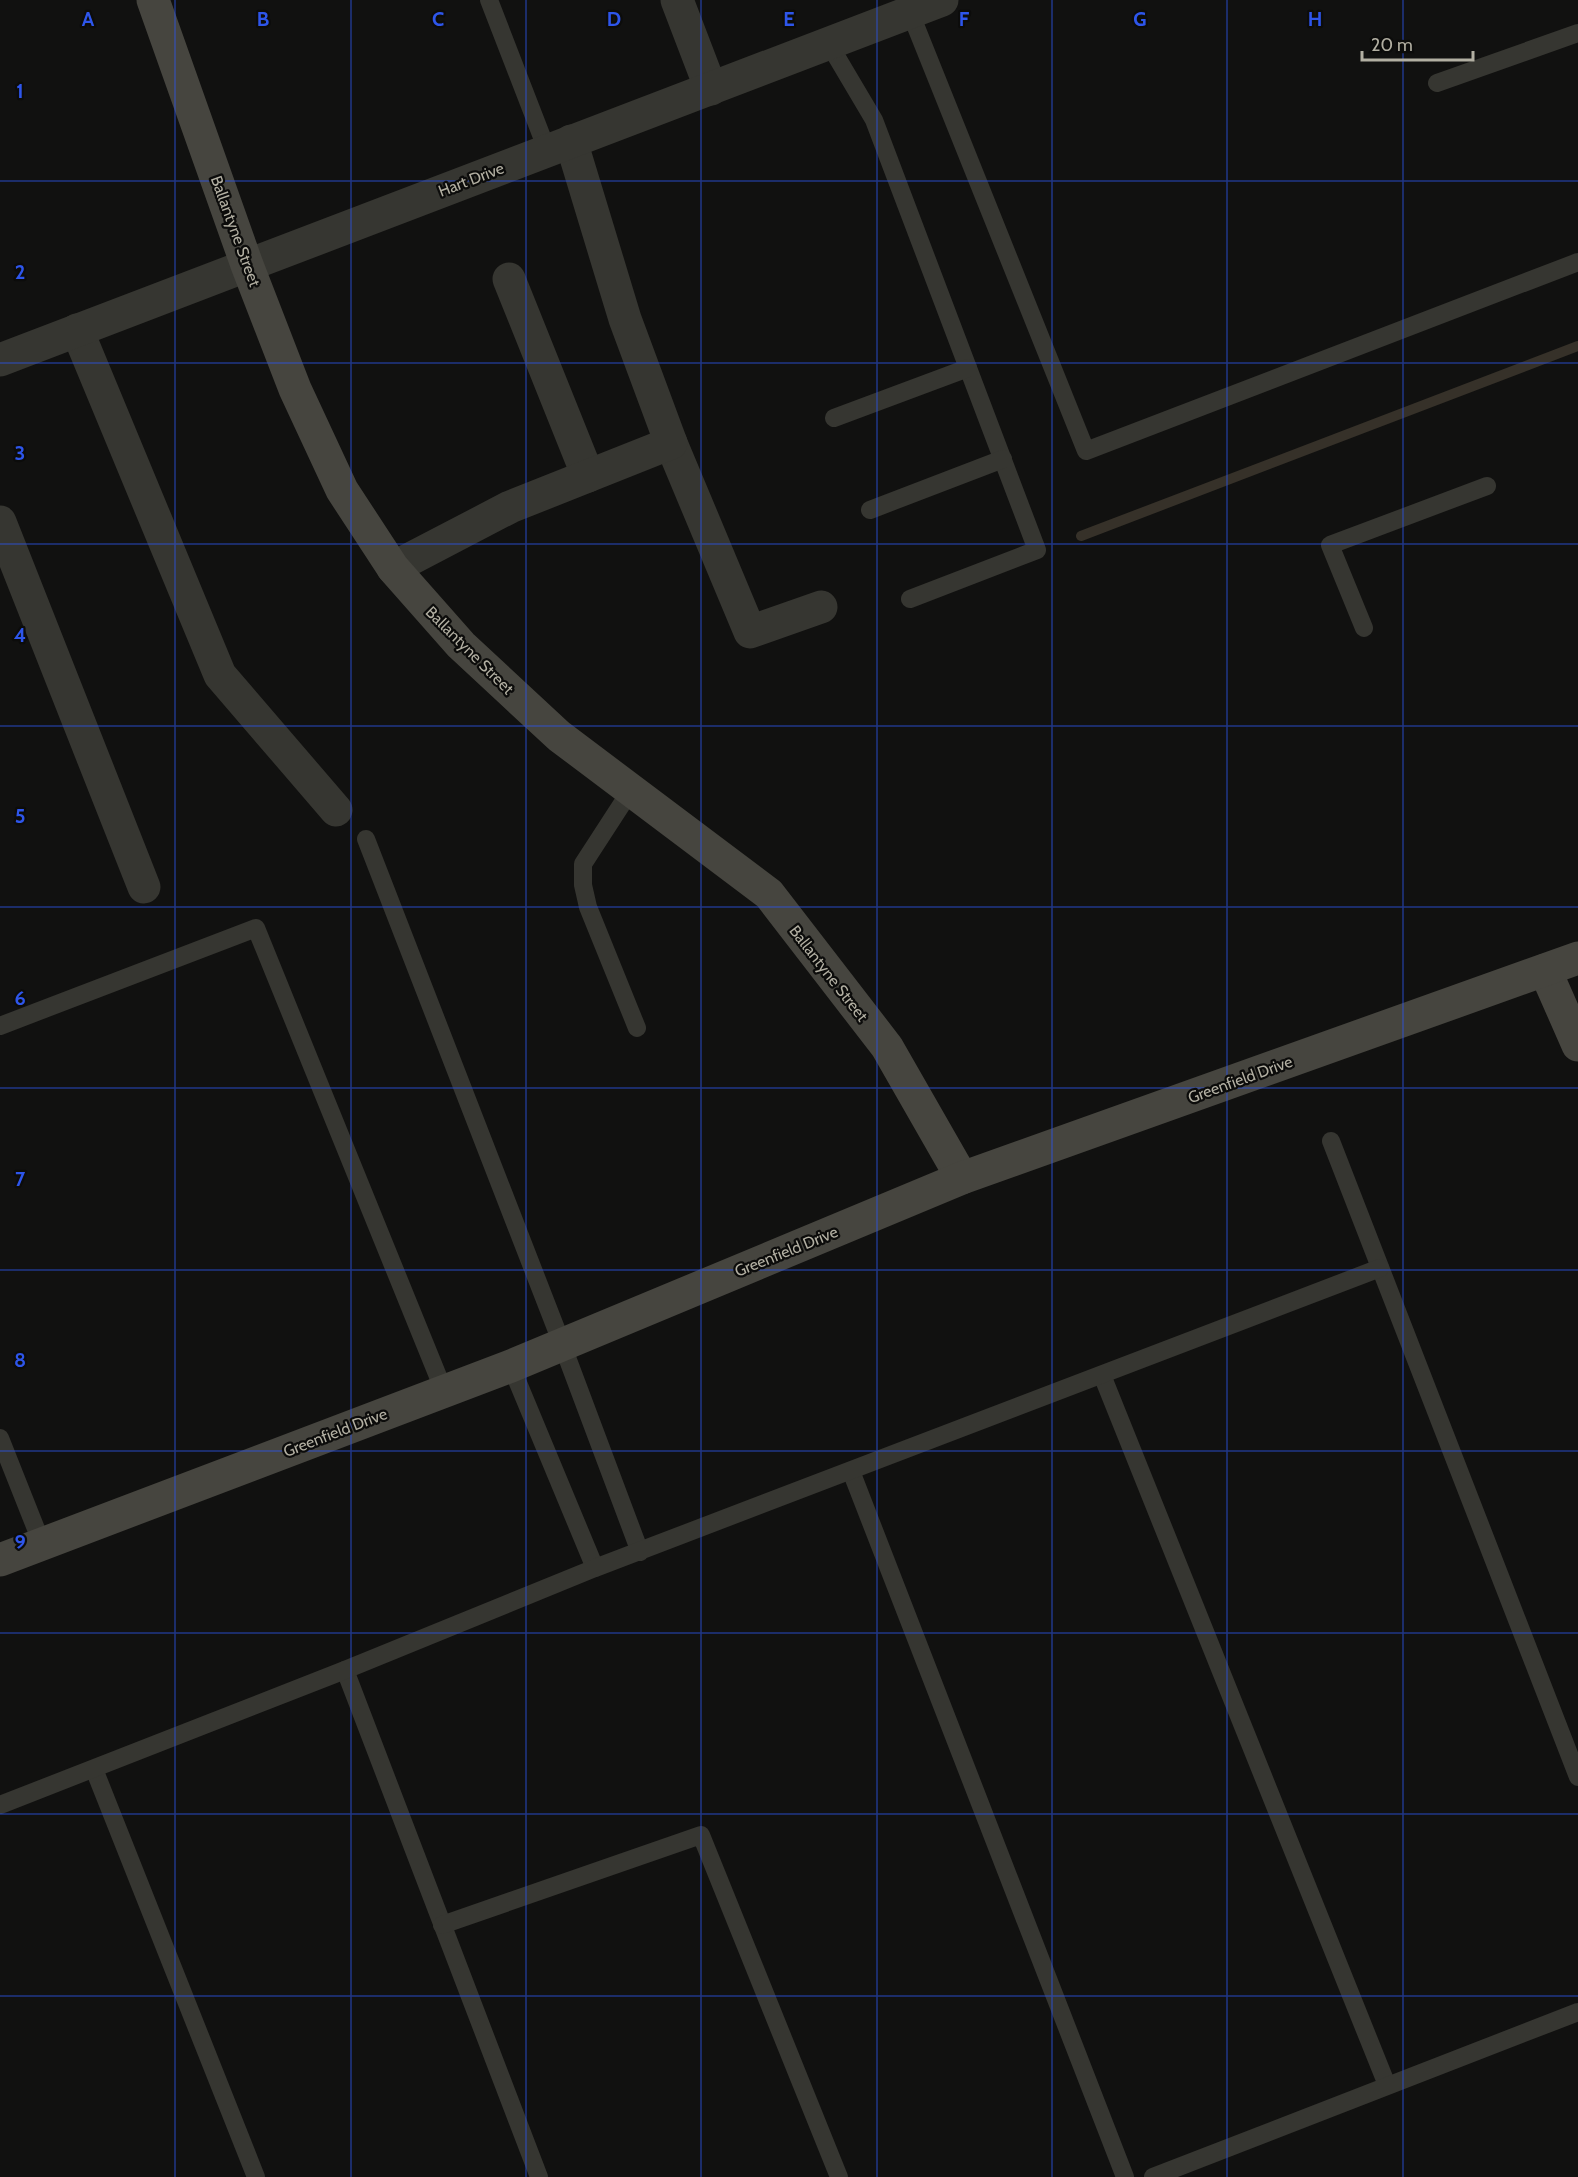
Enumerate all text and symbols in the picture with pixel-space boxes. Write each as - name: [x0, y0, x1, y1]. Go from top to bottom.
- text: A: [82, 7, 95, 31]
- text: B: [257, 7, 269, 31]
- text: C: [432, 7, 444, 31]
- text: D: [607, 7, 621, 31]
- text: E: [783, 7, 795, 31]
- text: F: [959, 7, 970, 31]
- text: G: [1133, 7, 1147, 31]
- text: H: [1308, 7, 1322, 31]
- scale bar: [1362, 24, 1473, 62]
- text: 20 m: [1371, 34, 1413, 56]
- text: 1: [16, 79, 24, 103]
- street label: Hart Drive: [436, 158, 507, 201]
- street label: Ballantyne Street: [207, 173, 265, 290]
- text: 2: [15, 260, 25, 284]
- text: 3: [15, 441, 25, 465]
- street label: Ballantyne Street: [422, 602, 518, 699]
- text: 4: [14, 623, 26, 647]
- text: 5: [15, 804, 25, 828]
- street label: Ballantyne Street: [785, 922, 872, 1026]
- text: 6: [14, 986, 26, 1010]
- street label: Greenfield Drive: [1185, 1052, 1295, 1107]
- text: 7: [15, 1167, 26, 1191]
- street label: Greenfield Drive: [732, 1222, 841, 1281]
- text: 8: [14, 1348, 26, 1372]
- street label: Greenfield Drive: [281, 1404, 390, 1461]
- text: 9: [14, 1530, 26, 1554]

